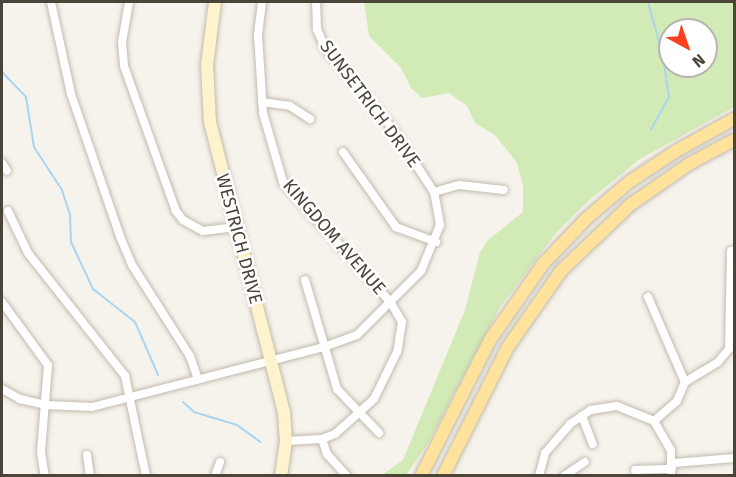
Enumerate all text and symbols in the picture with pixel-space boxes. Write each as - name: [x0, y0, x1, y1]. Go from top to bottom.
- north arrow: [658, 18, 718, 78]
- street label: SUNSETRICH DRIVE: [315, 36, 425, 172]
- text: N: [688, 50, 709, 71]
- street label: WESTRICH DRIVE: [211, 172, 267, 306]
- street label: KINGDOM AVENUE: [278, 175, 390, 299]

